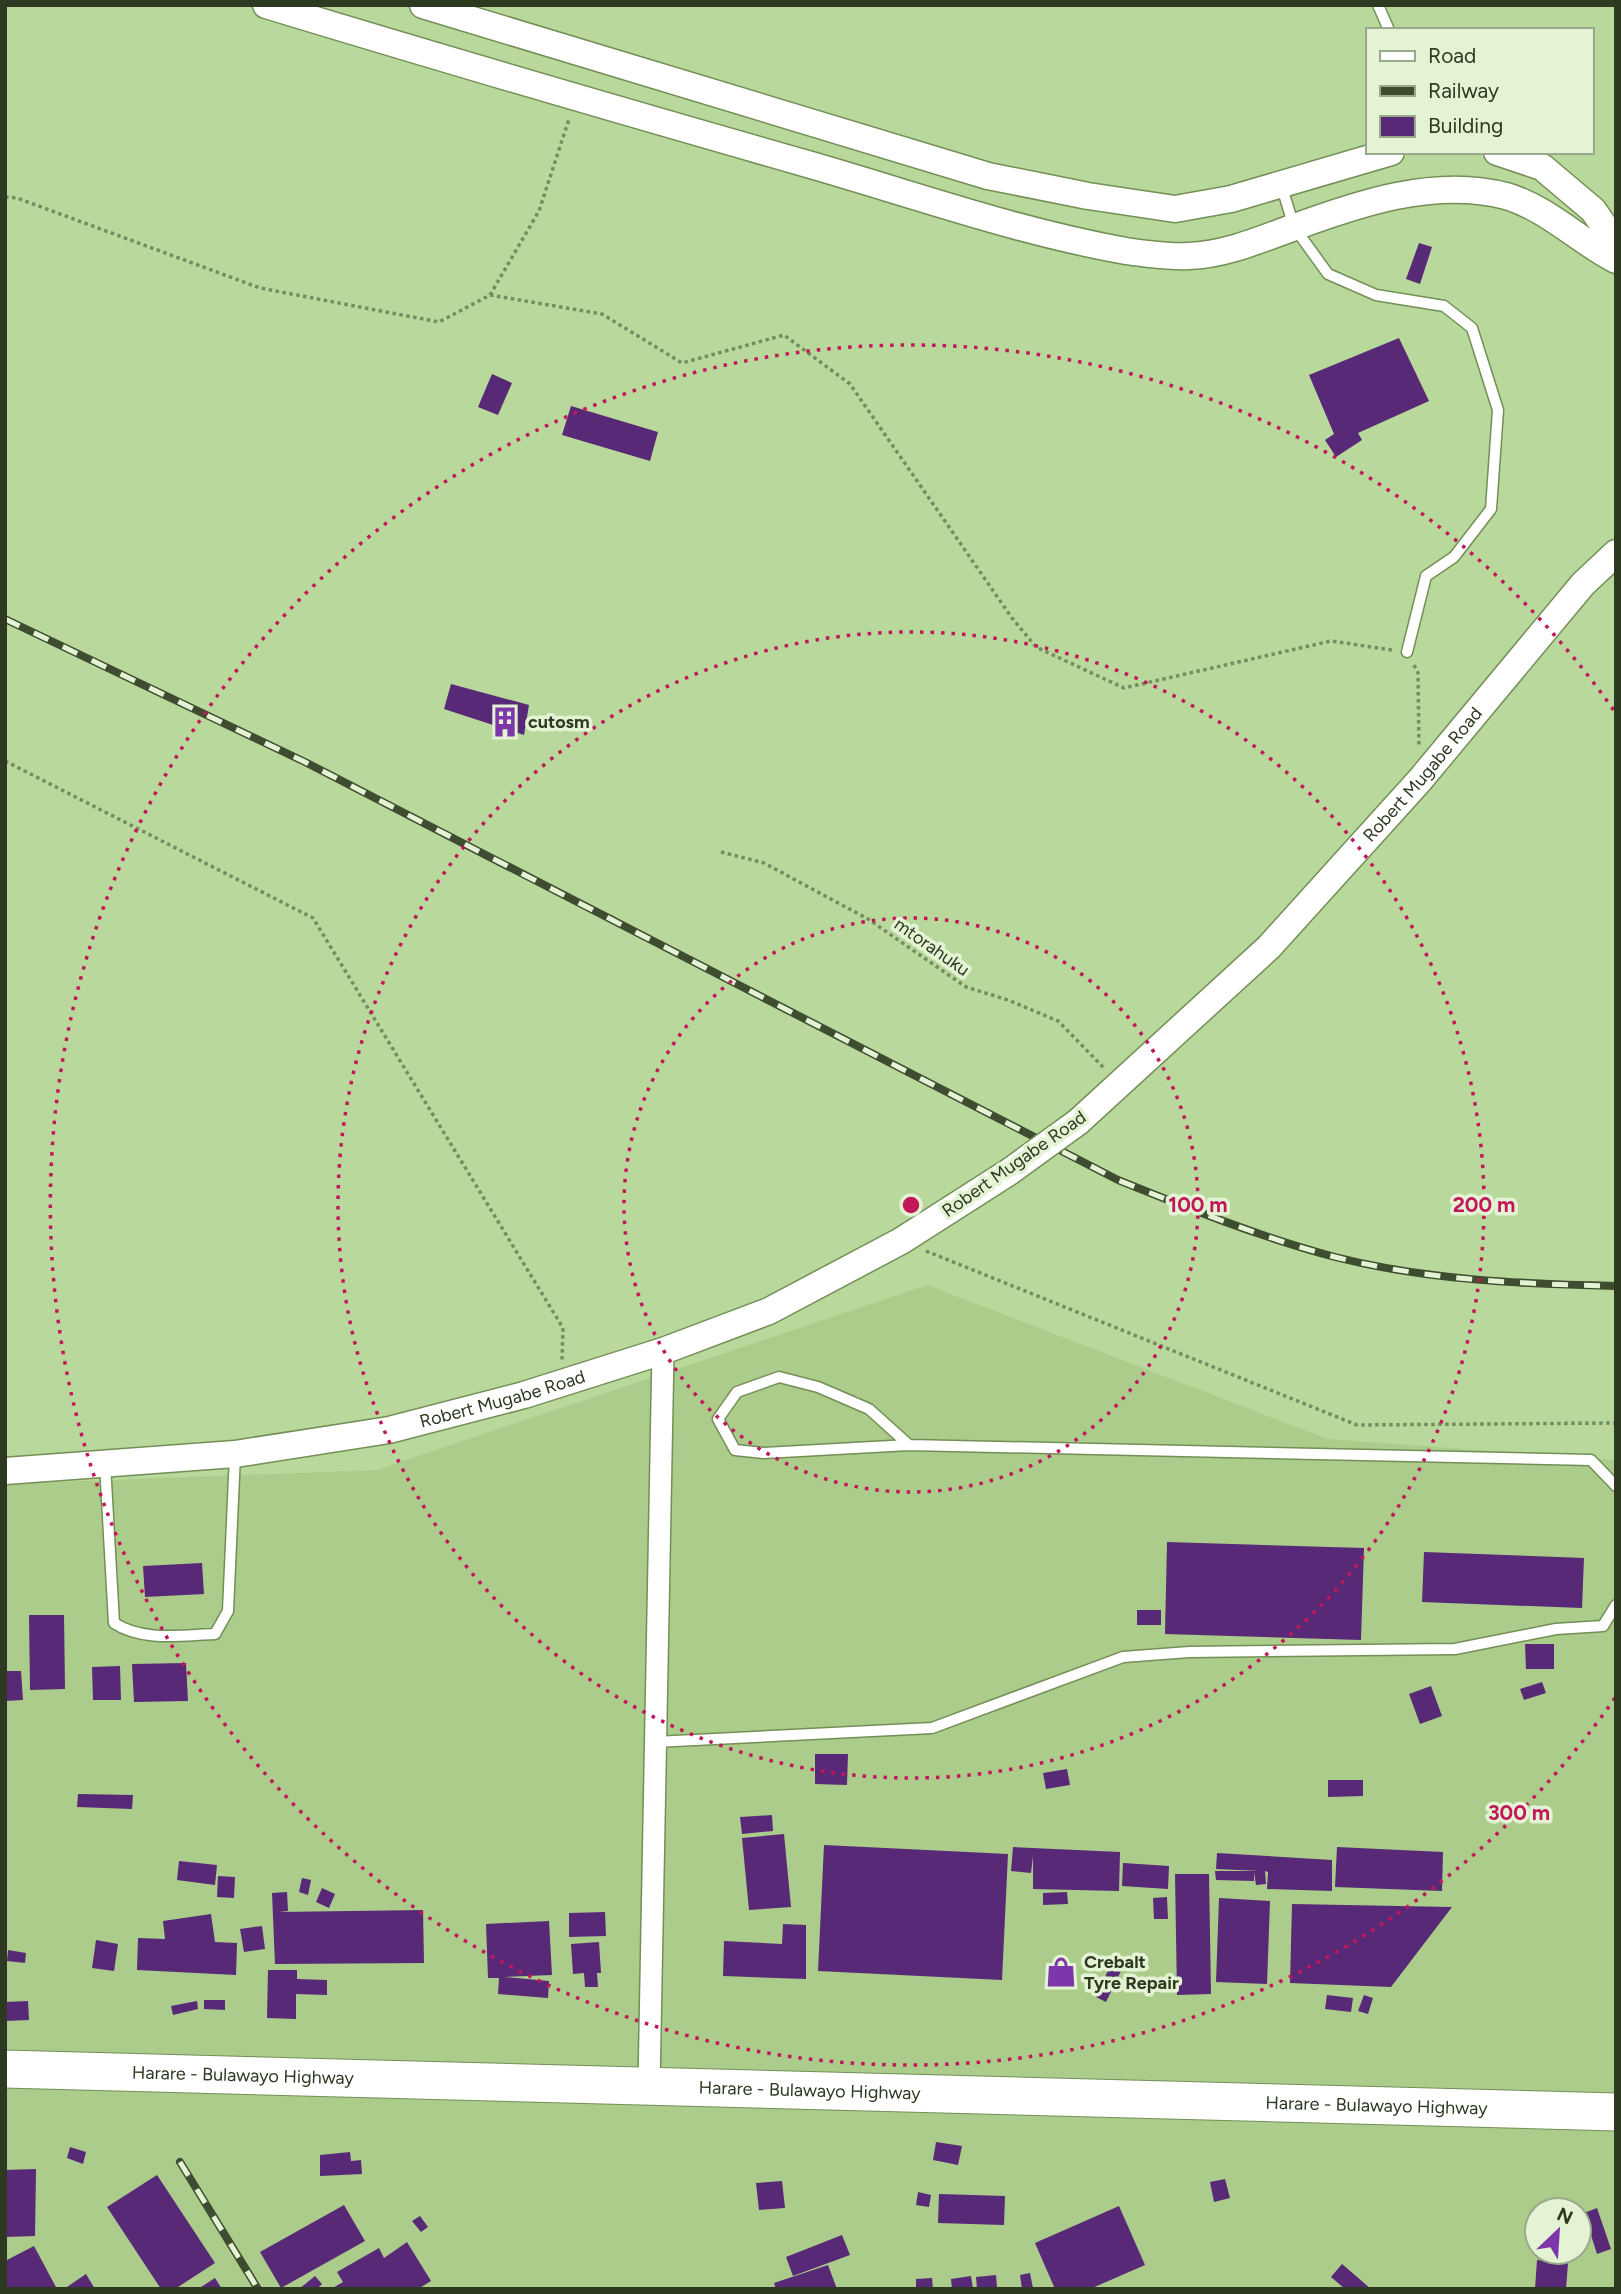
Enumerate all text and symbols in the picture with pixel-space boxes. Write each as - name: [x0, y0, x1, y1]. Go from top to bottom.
- legend: [1366, 28, 1593, 154]
- text: Road: [1428, 43, 1476, 68]
- text: Railway: [1428, 78, 1499, 103]
- text: Building: [1428, 113, 1503, 138]
- street label: Robert Mugabe Road: [1358, 703, 1487, 846]
- building icon: cutosm: [488, 705, 522, 739]
- place label: cutosm: [528, 711, 590, 733]
- street label: mtorahuku: [890, 913, 974, 981]
- street label: Robert Mugabe Road: [938, 1106, 1090, 1222]
- text: 100 m: [1168, 1192, 1228, 1217]
- text: 200 m: [1453, 1192, 1515, 1217]
- centre of rings: [899, 1193, 923, 1217]
- street label: Robert Mugabe Road: [417, 1365, 588, 1433]
- text: 300 m: [1488, 1800, 1550, 1825]
- place label: Crebalt Tyre Repair: [1084, 1951, 1179, 1994]
- shop icon: Crebalt Tyre Repair: [1044, 1955, 1078, 1989]
- street label: Harare - Bulawayo Highway: [132, 2061, 355, 2089]
- street label: Harare - Bulawayo Highway: [698, 2077, 922, 2104]
- street label: Harare - Bulawayo Highway: [1265, 2092, 1488, 2120]
- north arrow: [1523, 2196, 1593, 2266]
- text: N: [1553, 2203, 1576, 2230]

